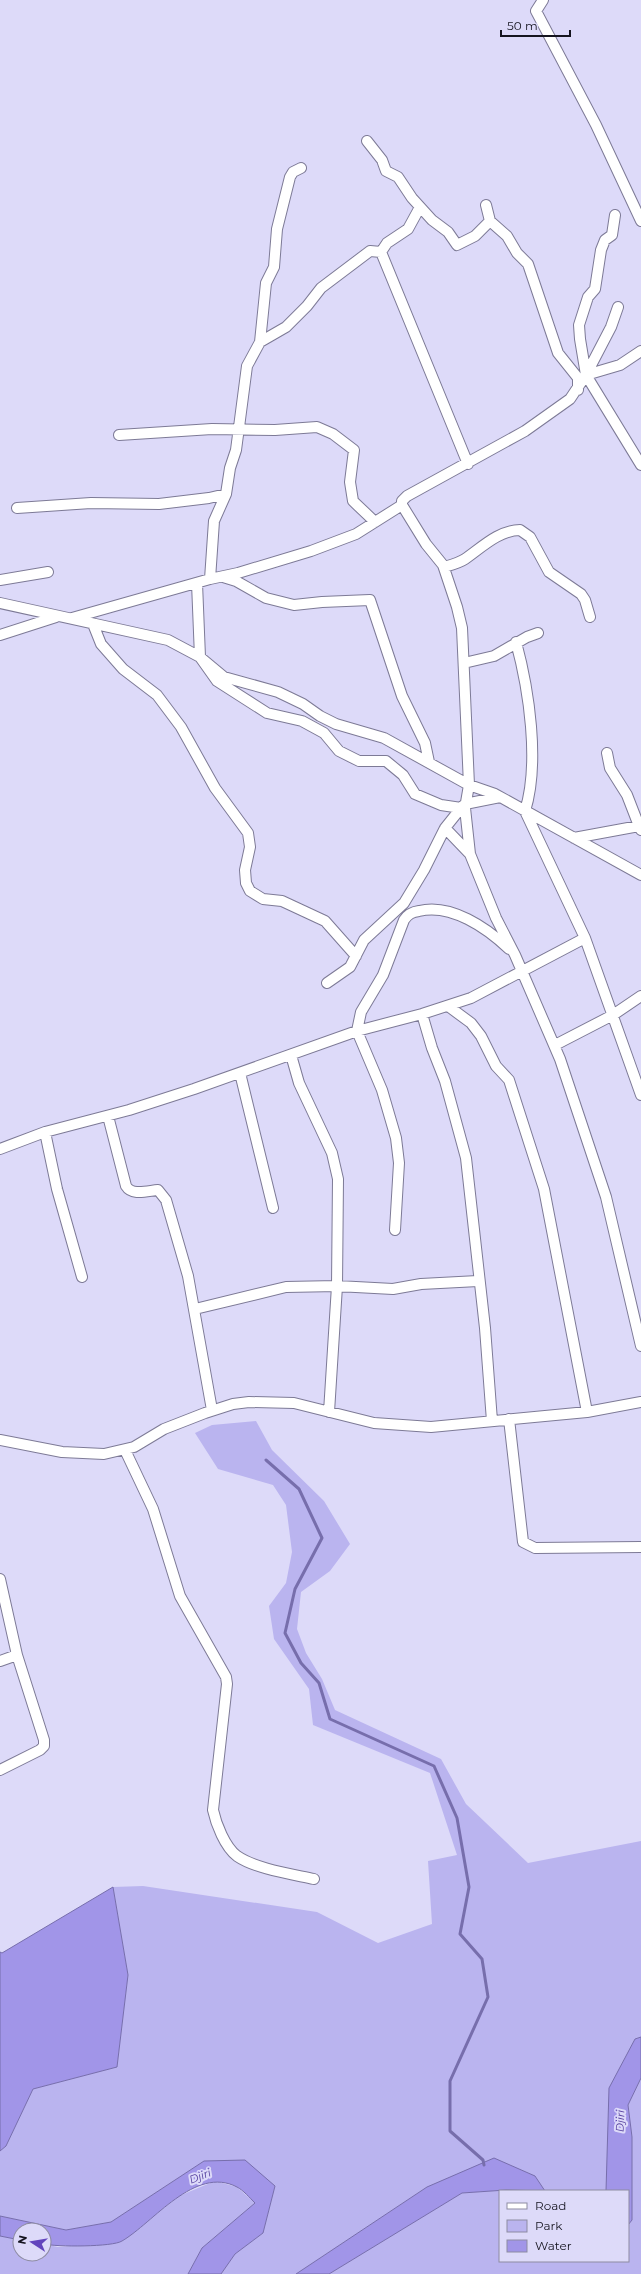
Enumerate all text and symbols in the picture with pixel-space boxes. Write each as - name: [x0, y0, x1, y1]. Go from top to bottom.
- scale bar: [501, 12, 570, 38]
- text: 50 m: [507, 18, 538, 33]
- water label: Djiri: [613, 2110, 627, 2132]
- water label: Djiri: [187, 2165, 213, 2187]
- legend: [499, 2190, 629, 2262]
- text: Road: [535, 2198, 566, 2213]
- text: Park: [535, 2218, 563, 2233]
- north arrow: [12, 2222, 52, 2262]
- text: N: [14, 2234, 30, 2246]
- text: Water: [535, 2238, 572, 2253]

